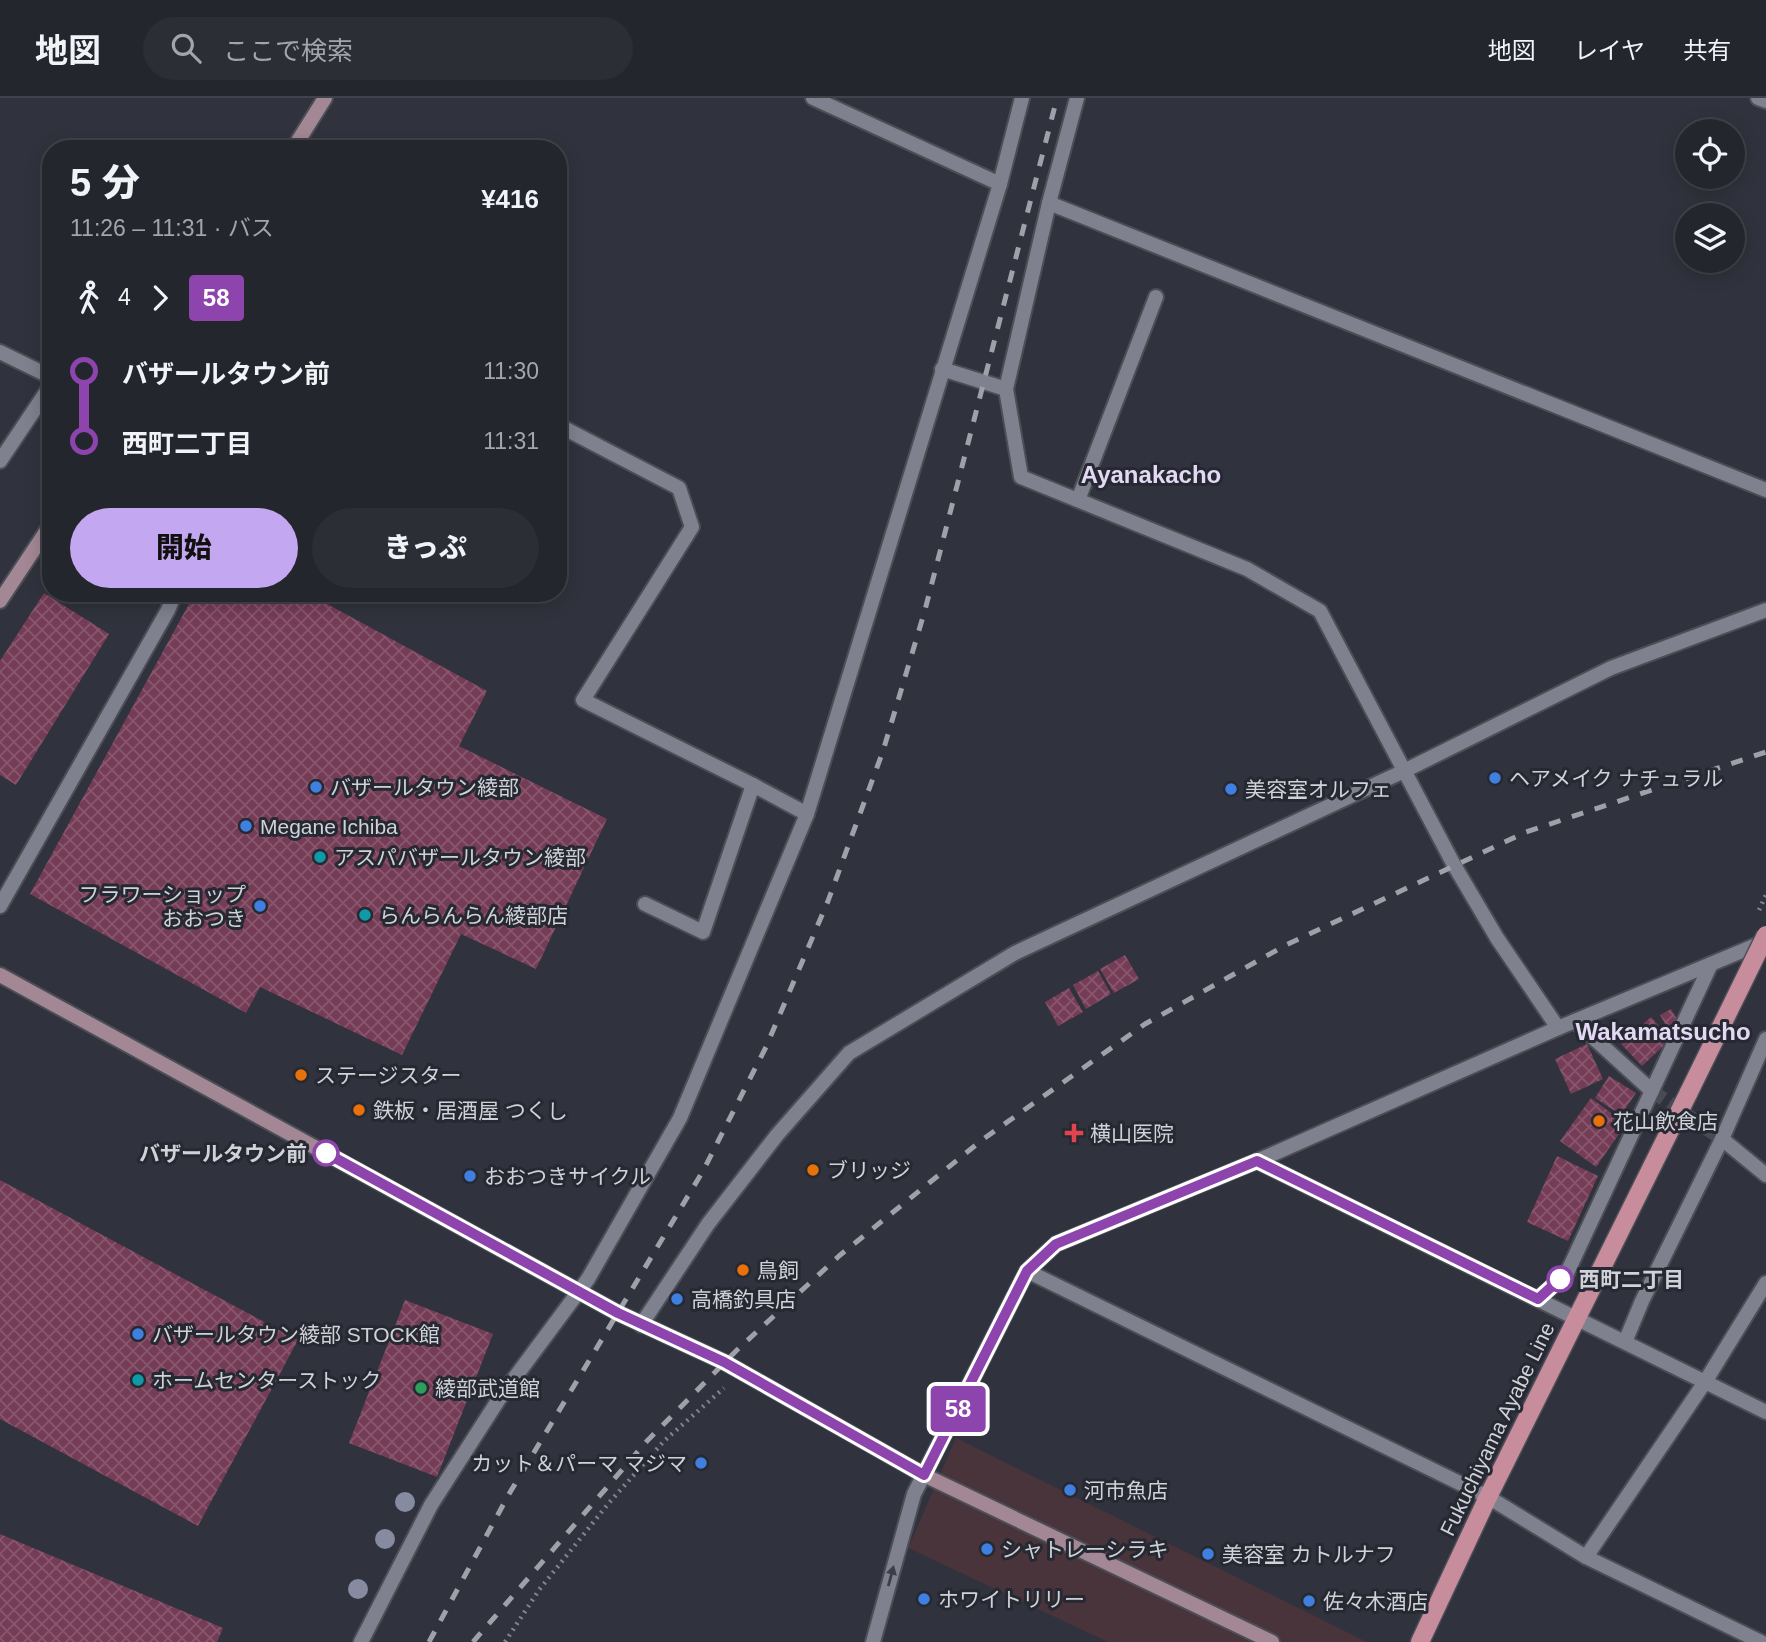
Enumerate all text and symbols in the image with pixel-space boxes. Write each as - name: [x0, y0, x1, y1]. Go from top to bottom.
- search box: [143, 17, 633, 80]
- icon: search: [167, 29, 205, 67]
- text: 地図: [35, 32, 101, 69]
- text: ここで検索: [223, 36, 353, 66]
- text: 地図: [1488, 37, 1536, 64]
- text: レイヤ: [1574, 37, 1645, 64]
- text: 共有: [1683, 37, 1731, 64]
- map controls: [1675, 119, 1745, 273]
- button: locate: [1675, 119, 1745, 189]
- text: 5 分: [70, 162, 140, 204]
- text: ¥416: [481, 184, 539, 214]
- button: layers: [1675, 203, 1745, 273]
- text: 11:26 – 11:31 · バス: [70, 215, 274, 241]
- icon: walk: [70, 279, 108, 317]
- icon: forward: [141, 279, 179, 317]
- text: 4: [118, 284, 131, 310]
- text: 58: [203, 284, 230, 311]
- text: 11:30: [483, 358, 539, 384]
- text: バザールタウン前: [122, 359, 330, 389]
- text: 11:31: [483, 428, 539, 454]
- text: 西町二丁目: [122, 429, 252, 459]
- district label: Ayanakacho: [1081, 461, 1221, 488]
- button: 開始: [70, 508, 298, 588]
- button: きっぷ: [312, 508, 539, 588]
- place label: ヘアメイク ナチュラル: [1509, 767, 1723, 790]
- marker: ヘアメイク ナチュラル: [1487, 770, 1503, 786]
- place label: バザールタウン綾部: [330, 776, 519, 799]
- place label: 美容室オルフェ: [1245, 778, 1392, 801]
- marker: バザールタウン綾部: [308, 779, 324, 795]
- marker: 美容室オルフェ: [1223, 781, 1239, 797]
- place label: Megane Ichiba: [260, 815, 398, 838]
- marker: Megane Ichiba: [238, 818, 254, 834]
- place label: アスパバザールタウン綾部: [334, 846, 586, 869]
- marker: アスパバザールタウン綾部: [312, 849, 328, 865]
- place label: フラワーショップ おおつき: [78, 883, 246, 930]
- marker: フラワーショップ おおつき: [252, 898, 268, 914]
- place label: らんらんらん綾部店: [379, 904, 568, 927]
- marker: らんらんらん綾部店: [357, 907, 373, 923]
- district label: Wakamatsucho: [1575, 1018, 1751, 1045]
- place label: ステージスター: [315, 1064, 462, 1087]
- marker: ステージスター: [293, 1067, 309, 1083]
- place label: 鉄板・居酒屋 つくし: [373, 1099, 568, 1122]
- marker: 鉄板・居酒屋 つくし: [351, 1102, 367, 1118]
- place label: 花山飲食店: [1613, 1110, 1718, 1133]
- marker: 花山飲食店: [1591, 1113, 1607, 1129]
- place label: 横山医院: [1090, 1122, 1174, 1145]
- marker: 横山医院: [1064, 1123, 1084, 1143]
- marker: バザールタウン前: [313, 1140, 339, 1166]
- place label: バザールタウン前: [139, 1142, 307, 1165]
- place label: ブリッジ: [827, 1159, 911, 1182]
- marker: ブリッジ: [805, 1162, 821, 1178]
- place label: おおつきサイクル: [484, 1165, 651, 1188]
- marker: おおつきサイクル: [462, 1168, 478, 1184]
- place label: 鳥飼: [757, 1259, 799, 1282]
- marker: 鳥飼: [735, 1262, 751, 1278]
- marker: 西町二丁目: [1547, 1266, 1573, 1292]
- place label: 西町二丁目: [1579, 1268, 1684, 1291]
- place label: 高橋釣具店: [691, 1288, 796, 1311]
- marker: 高橋釣具店: [669, 1291, 685, 1307]
- street label: Fukuchiyama Ayabe Line: [1435, 1319, 1559, 1539]
- place label: バザールタウン綾部 STOCK館: [152, 1323, 440, 1346]
- marker: バザールタウン綾部 STOCK館: [130, 1326, 146, 1342]
- place label: ホームセンターストック: [152, 1369, 381, 1392]
- marker: ホームセンターストック: [130, 1372, 146, 1388]
- place label: 綾部武道館: [435, 1377, 540, 1400]
- marker: 綾部武道館: [413, 1380, 429, 1396]
- line badge: 58: [926, 1386, 990, 1432]
- text: 58: [945, 1395, 971, 1422]
- place label: カット＆パーマ マジマ: [471, 1452, 687, 1475]
- marker: カット＆パーマ マジマ: [693, 1455, 709, 1471]
- place label: 河市魚店: [1084, 1479, 1168, 1502]
- marker: 河市魚店: [1062, 1482, 1078, 1498]
- place label: シャトレーシラキ: [1001, 1538, 1169, 1561]
- marker: シャトレーシラキ: [979, 1541, 995, 1557]
- place label: 美容室 カトルナフ: [1222, 1543, 1396, 1566]
- marker: 美容室 カトルナフ: [1200, 1546, 1216, 1562]
- one-way arrow: [886, 1565, 897, 1587]
- place label: ホワイトリリー: [938, 1588, 1085, 1611]
- place label: 佐々木酒店: [1323, 1590, 1428, 1613]
- marker: ホワイトリリー: [916, 1591, 932, 1607]
- marker: 佐々木酒店: [1301, 1593, 1317, 1609]

